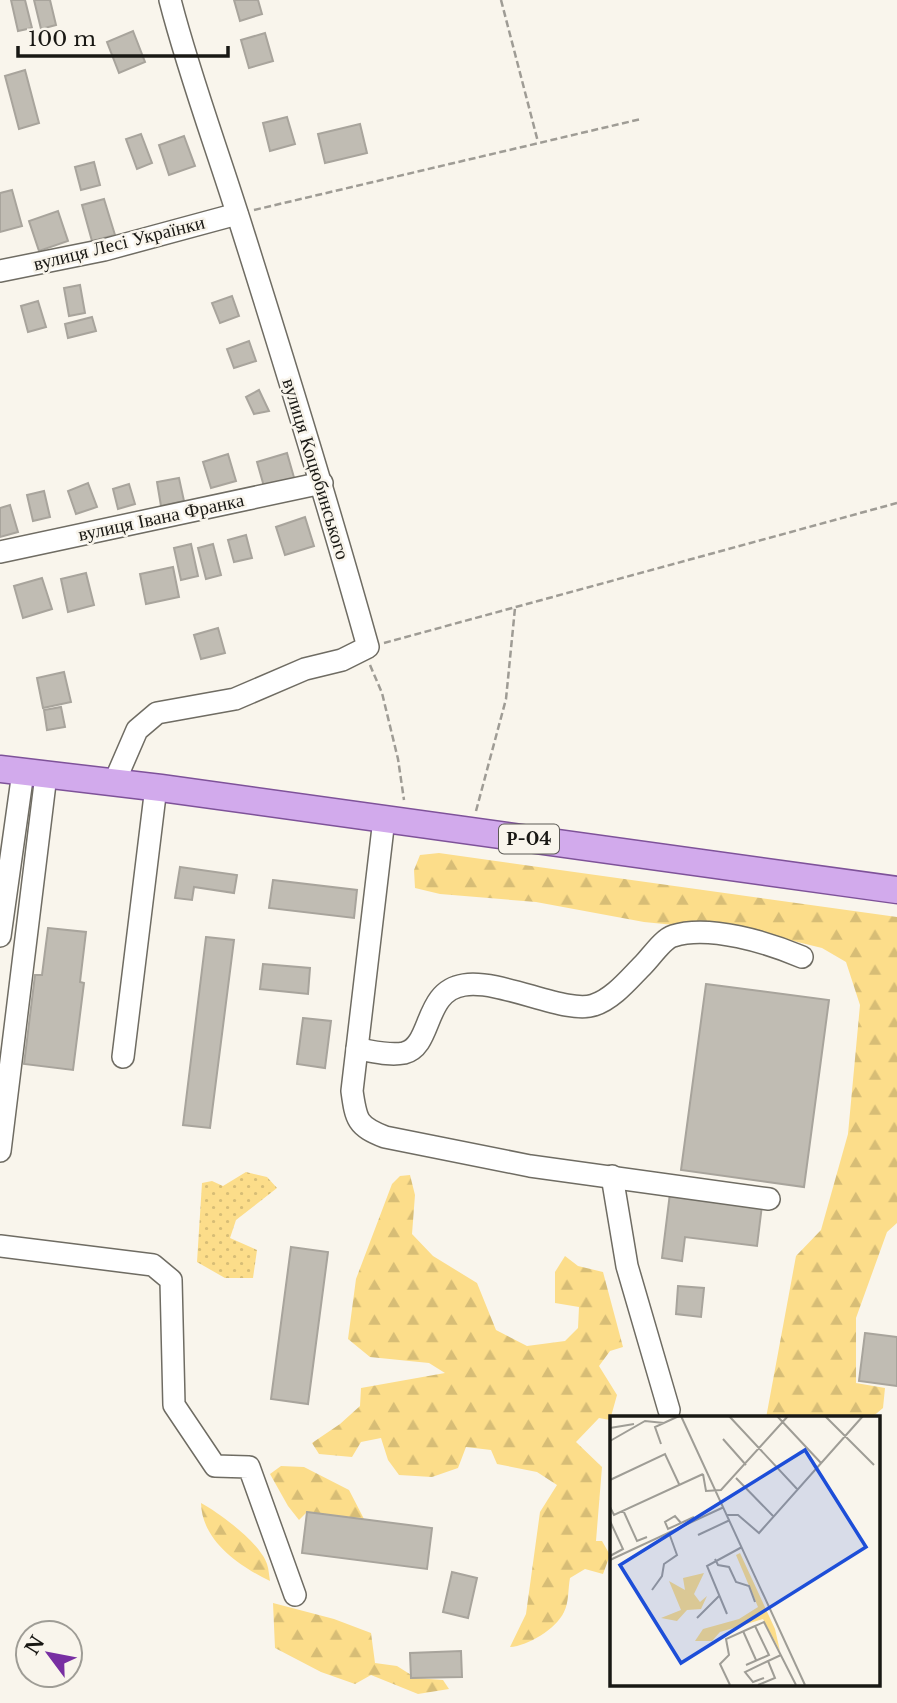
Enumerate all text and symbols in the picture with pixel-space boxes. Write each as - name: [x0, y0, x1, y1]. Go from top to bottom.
- scale bar: [18, 14, 228, 58]
- text: 100 m: [28, 26, 96, 52]
- street label: вулиця Лесі Українки: [31, 211, 207, 275]
- street label: вулиця Коцюбинського: [277, 376, 355, 562]
- street label: вулиця Івана Франка: [76, 488, 247, 546]
- road number: Р-04: [499, 824, 559, 854]
- inset map: [610, 1416, 880, 1686]
- north arrow: [14, 1619, 84, 1689]
- text: N: [21, 1631, 50, 1659]

